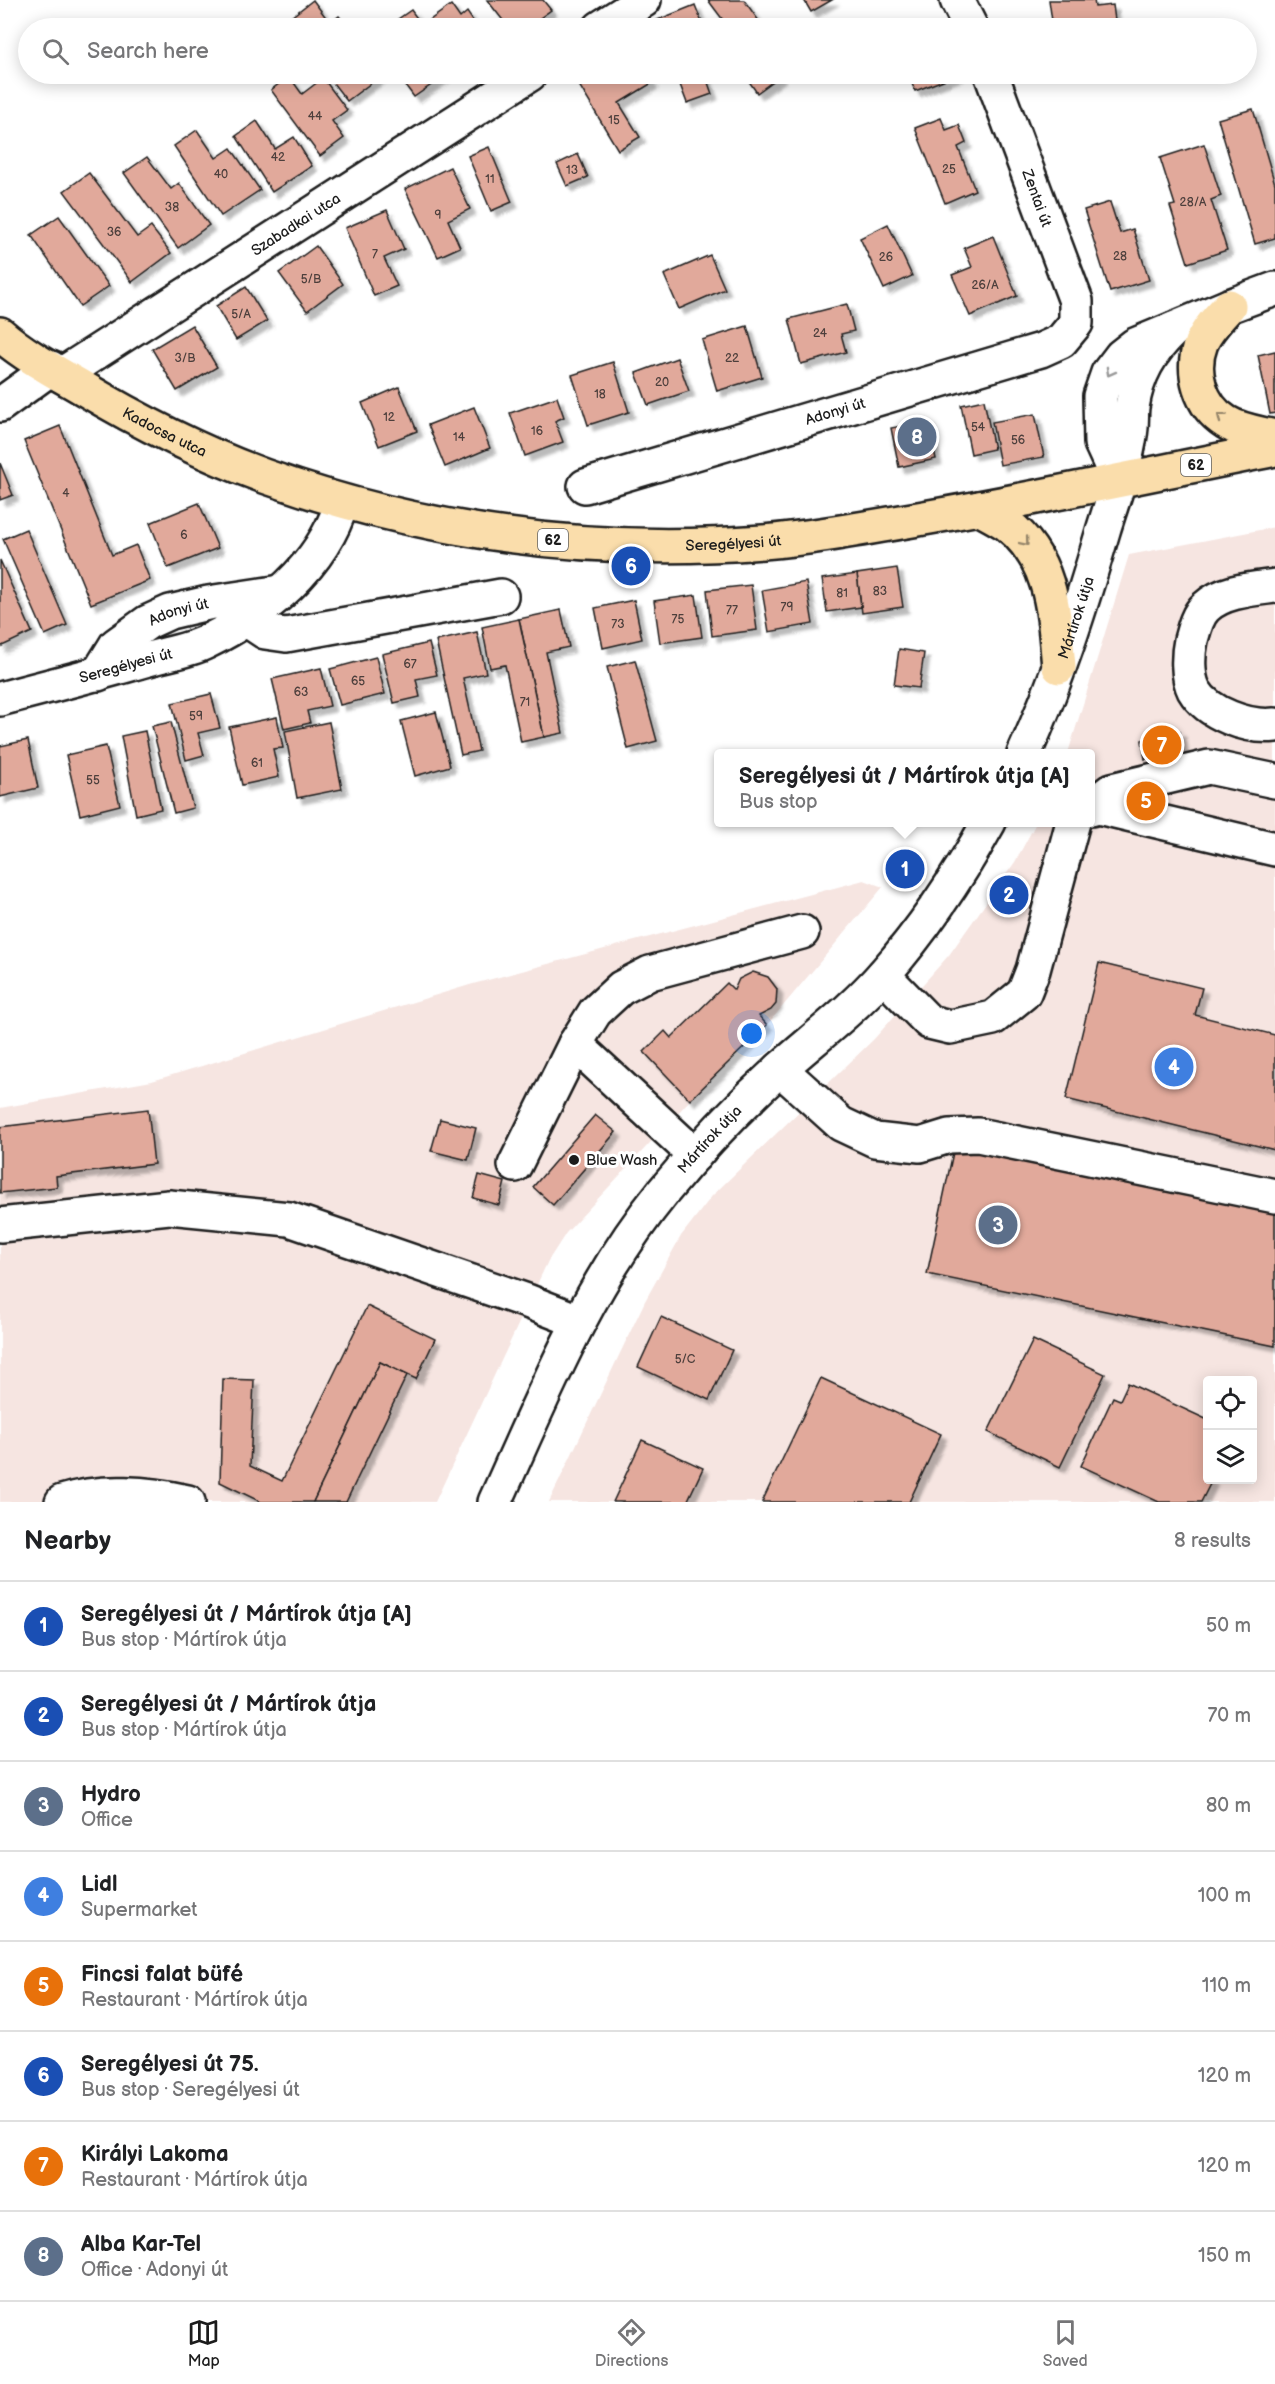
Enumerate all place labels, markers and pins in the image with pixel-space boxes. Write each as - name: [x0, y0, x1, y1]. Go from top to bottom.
- pin: 8: [898, 414, 936, 460]
- pin: 6: [612, 544, 650, 588]
- pin: 7: [1142, 722, 1182, 768]
- pin: 5: [1126, 778, 1166, 824]
- pin: 1: [886, 846, 924, 892]
- pin: 2: [990, 872, 1028, 918]
- pin: 4: [1154, 1044, 1194, 1090]
- place label: Blue Wash: [586, 1151, 657, 1170]
- marker: Blue Wash: [567, 1153, 581, 1167]
- pin: 3: [978, 1202, 1018, 1248]

